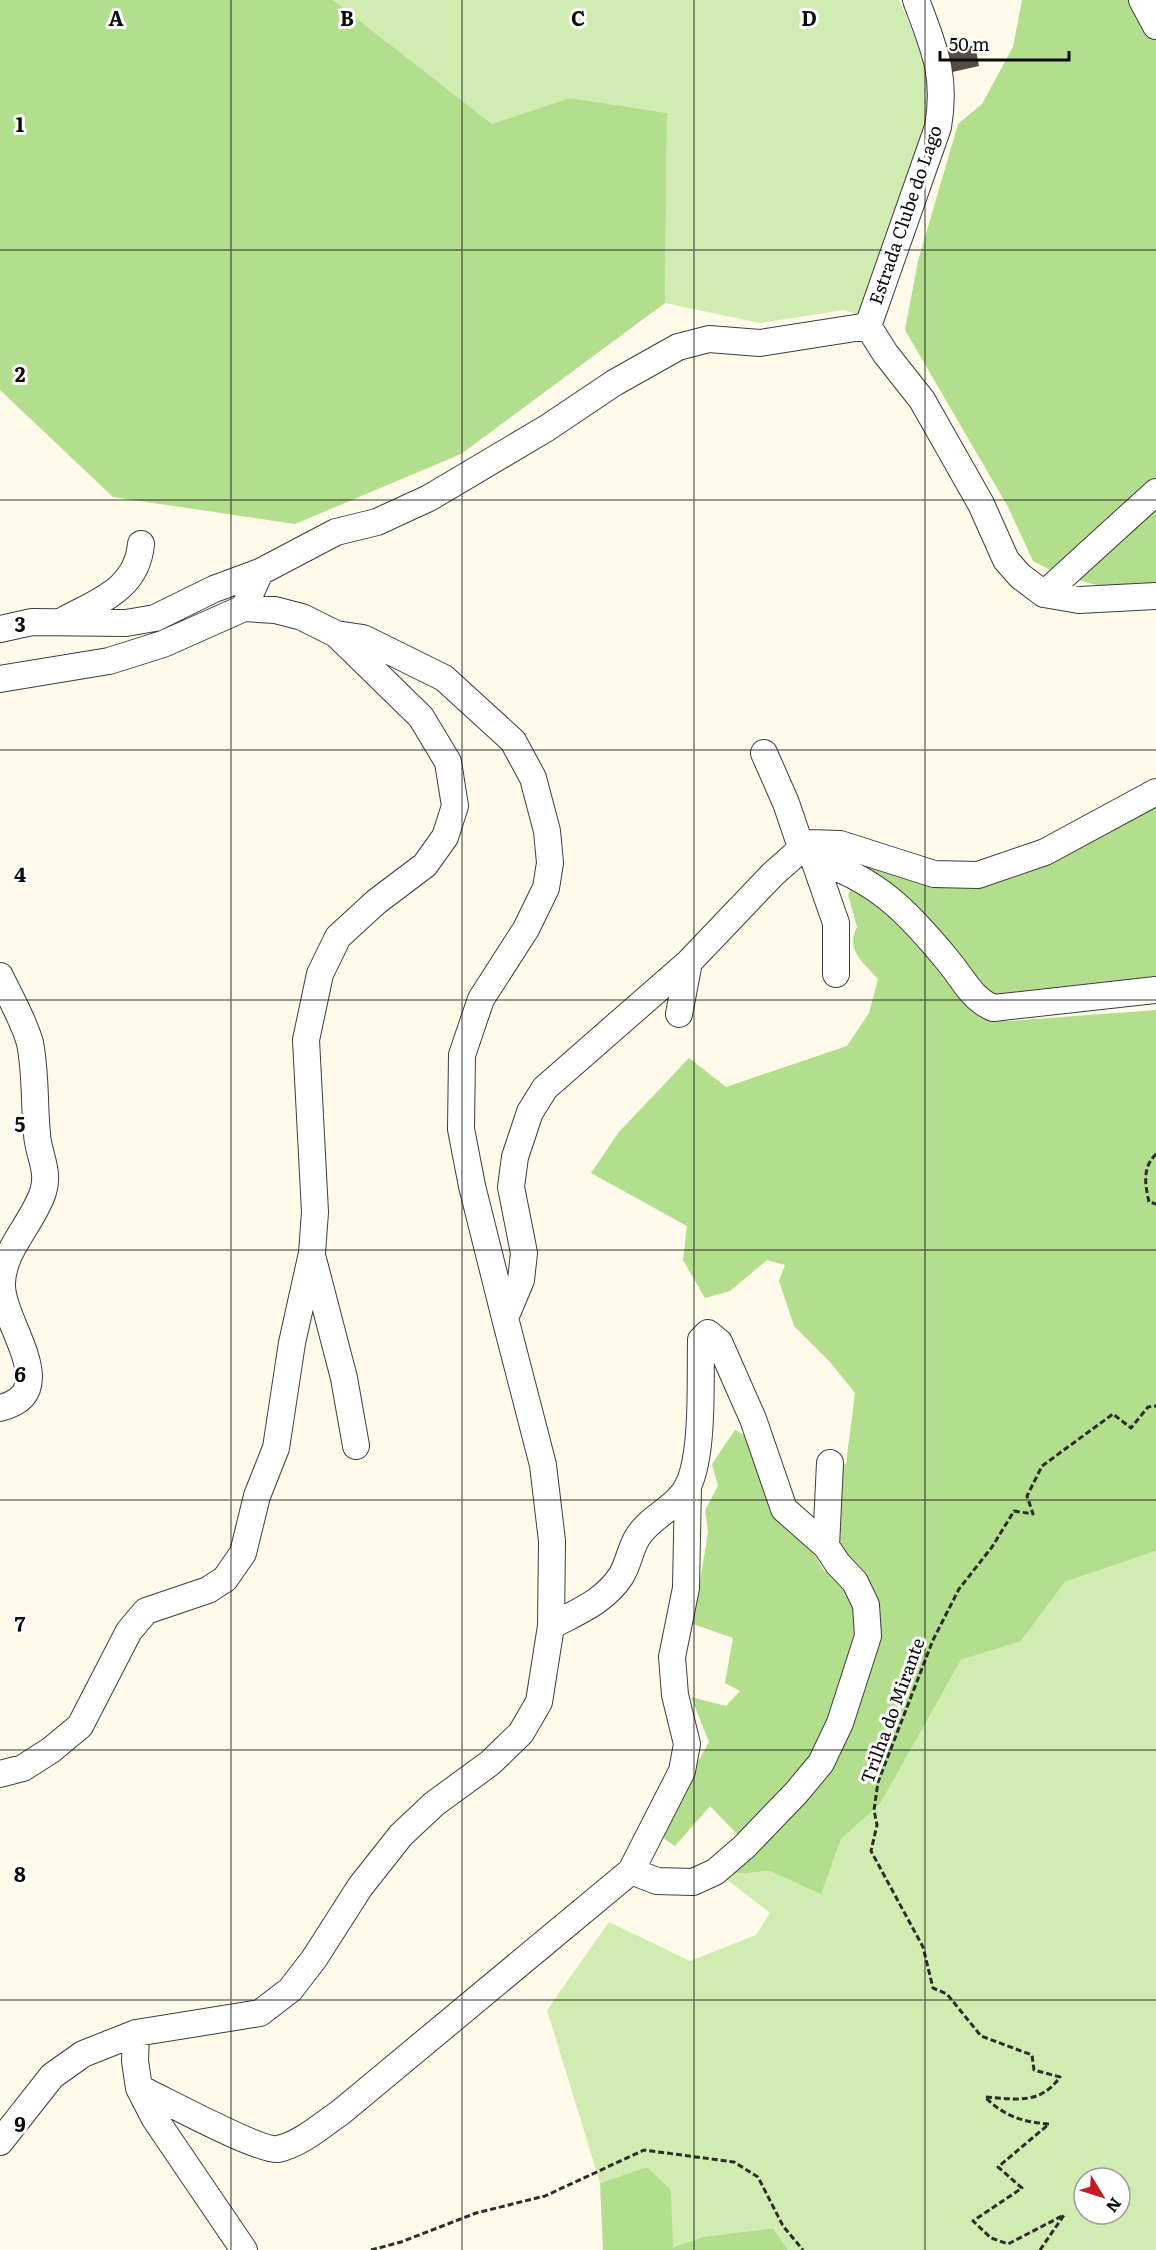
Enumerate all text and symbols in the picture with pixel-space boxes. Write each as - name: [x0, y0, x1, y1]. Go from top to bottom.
- text: A: [108, 2, 124, 32]
- text: B: [340, 2, 354, 32]
- text: C: [571, 2, 585, 32]
- text: D: [801, 2, 817, 32]
- scale bar: [940, 24, 1069, 62]
- text: 50 m: [949, 30, 990, 57]
- text: 1: [16, 108, 24, 138]
- street label: Estrada Clube do Lago: [861, 121, 948, 308]
- text: 2: [15, 358, 26, 388]
- text: 3: [14, 608, 26, 638]
- text: 4: [14, 858, 26, 888]
- text: 5: [15, 1108, 26, 1138]
- text: 6: [14, 1358, 26, 1388]
- text: 7: [15, 1608, 26, 1638]
- street label: Trilha do Mirante: [853, 1634, 931, 1787]
- text: 8: [14, 1858, 26, 1888]
- text: 9: [14, 2108, 26, 2138]
- north arrow: [1072, 2166, 1132, 2226]
- text: N: [1101, 2193, 1128, 2219]

